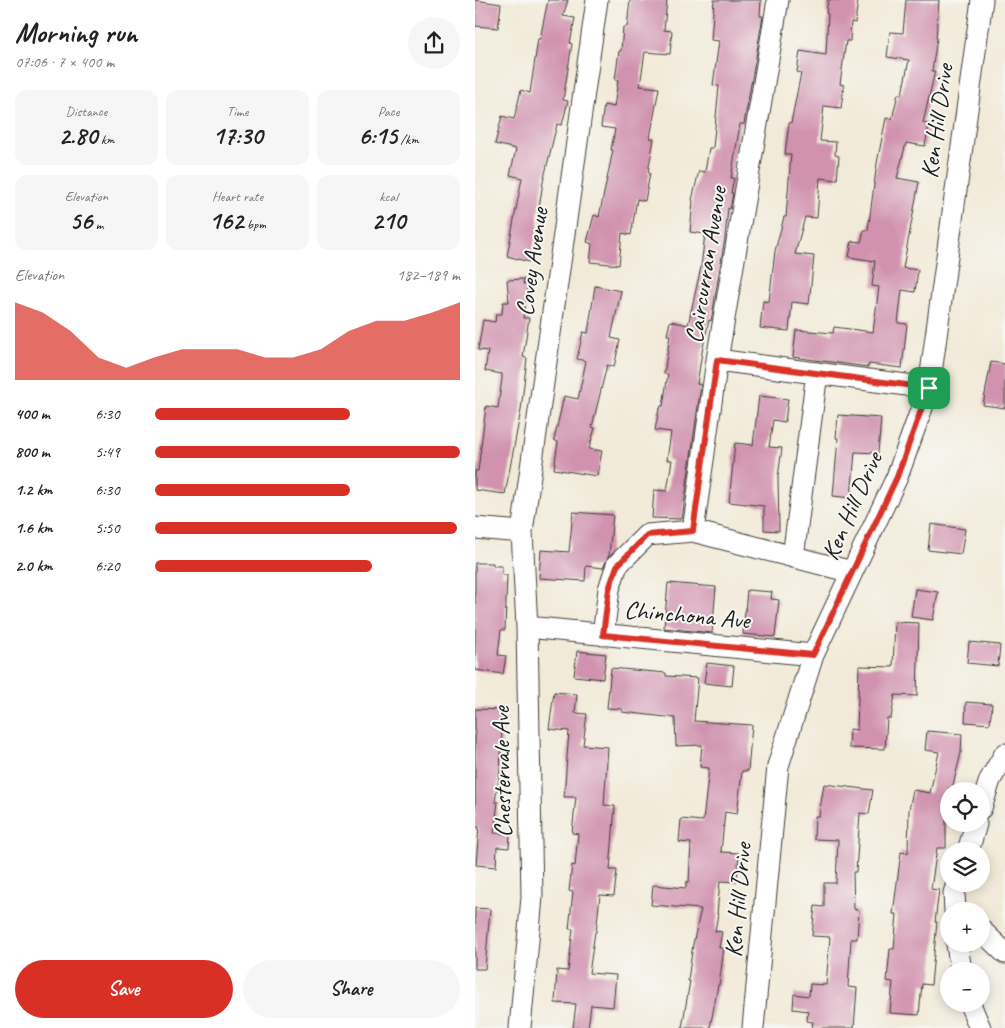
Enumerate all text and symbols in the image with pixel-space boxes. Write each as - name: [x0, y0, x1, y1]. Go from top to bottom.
- text: Morning run: [15, 15, 137, 50]
- button: share: [408, 17, 460, 69]
- text: 07:06 · 7 × 400 m: [15, 52, 114, 72]
- street label: Ken Hill Drive: [913, 60, 961, 180]
- text: Distance: [66, 103, 107, 120]
- text: Time: [227, 103, 248, 120]
- text: Pace: [378, 103, 399, 120]
- text: 2.80: [59, 120, 97, 152]
- text: 17:30: [213, 120, 262, 152]
- text: 6:15: [358, 120, 397, 152]
- text: km: [97, 131, 114, 148]
- text: /km: [397, 131, 419, 148]
- street label: Caircurran Avenue: [678, 183, 734, 346]
- text: Elevation: [65, 188, 108, 205]
- text: Heart rate: [212, 188, 263, 205]
- text: kcal: [379, 188, 398, 205]
- street label: Covey Avenue: [509, 204, 556, 318]
- text: 56: [70, 205, 92, 237]
- text: 162: [209, 205, 243, 237]
- text: 210: [372, 205, 405, 237]
- text: m: [92, 216, 103, 233]
- text: bpm: [243, 216, 266, 233]
- text: Elevation: [15, 265, 64, 285]
- text: 182–189 m: [397, 265, 460, 285]
- pin: [908, 367, 950, 409]
- icon: arrive: [915, 374, 943, 402]
- text: 400 m: [15, 404, 50, 424]
- text: 6:30: [95, 404, 120, 424]
- text: 800 m: [15, 442, 50, 462]
- text: 5:49: [95, 442, 120, 462]
- street label: Ken Hill Drive: [814, 445, 891, 565]
- text: 1.2 km: [15, 480, 52, 500]
- text: 6:30: [95, 480, 120, 500]
- text: 1.6 km: [15, 518, 53, 538]
- text: 5:50: [95, 518, 120, 538]
- text: 2.0 km: [15, 556, 52, 576]
- text: 6:20: [95, 556, 120, 576]
- street label: Chinchona Ave: [623, 594, 753, 637]
- street label: Chestervale Ave: [485, 704, 519, 838]
- map controls: [940, 782, 990, 1012]
- button: locate: [940, 782, 990, 832]
- street label: Ken Hill Drive: [717, 840, 759, 959]
- button: layers: [940, 842, 990, 892]
- button: +: [940, 902, 990, 952]
- button: Save: [15, 960, 233, 1018]
- button: Share: [243, 960, 460, 1018]
- button: −: [940, 962, 990, 1012]

